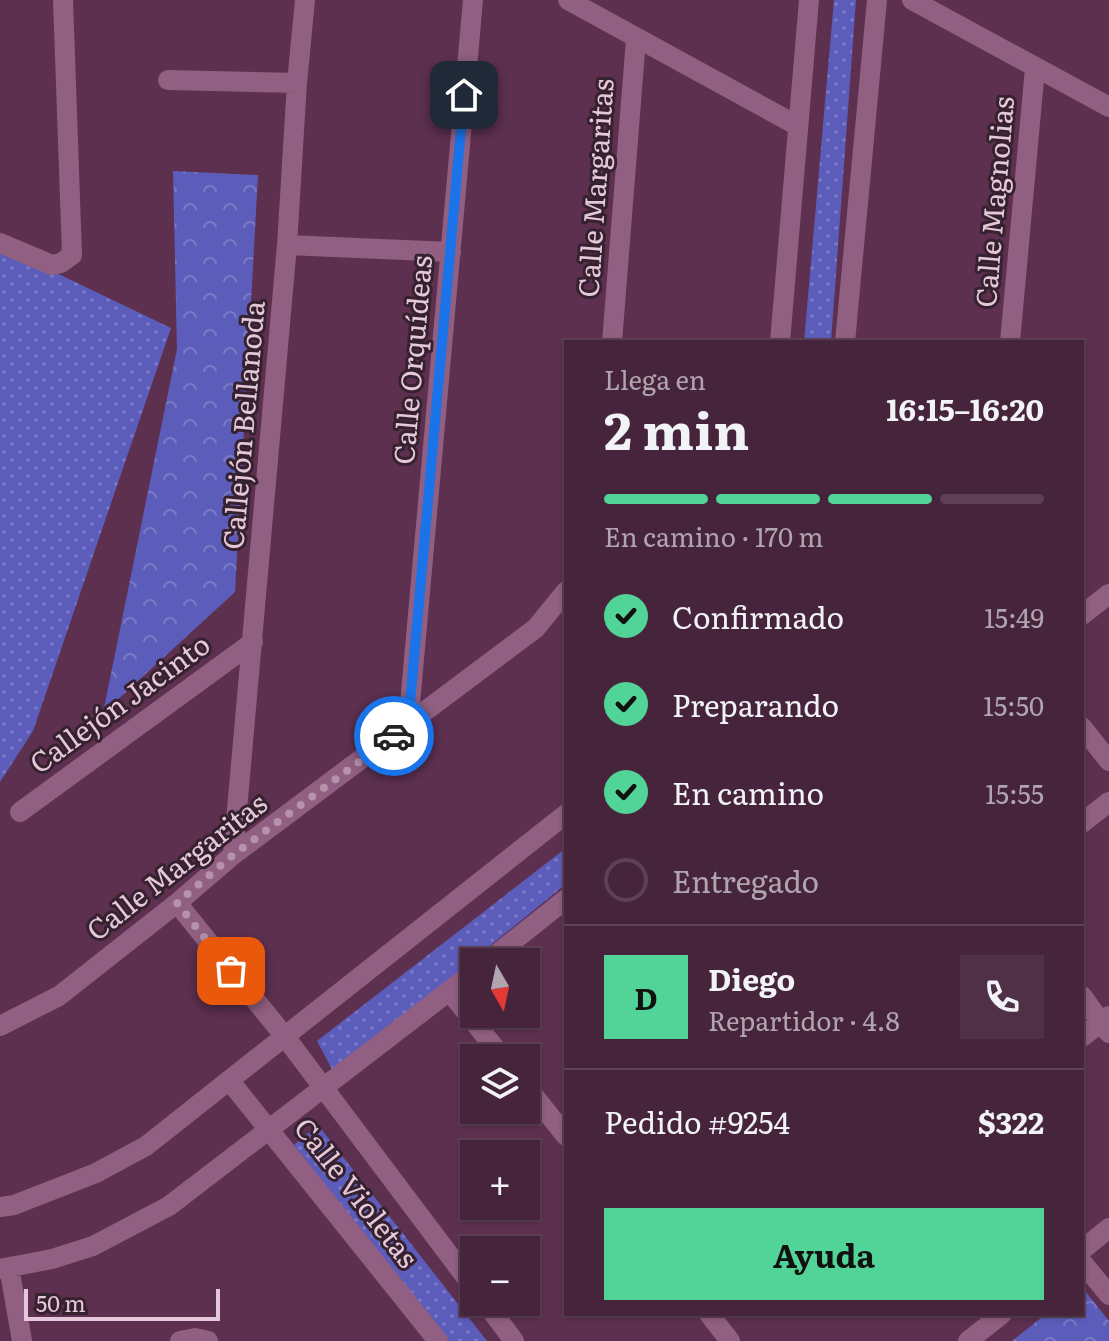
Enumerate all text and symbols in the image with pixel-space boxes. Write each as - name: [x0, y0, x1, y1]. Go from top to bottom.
- pin: [430, 61, 498, 129]
- icon: home: [442, 73, 486, 117]
- street label: Calle Margaritas: [565, 77, 623, 299]
- street label: Calle Magnolias: [963, 95, 1023, 309]
- street label: Calle Orquídeas: [381, 254, 441, 466]
- street label: Callejón Bellanoda: [210, 299, 274, 551]
- text: Llega en: [604, 359, 706, 398]
- text: 16:15–16:20: [886, 386, 1044, 430]
- text: 2 min: [604, 389, 749, 466]
- text: En camino · 170 m: [604, 516, 823, 555]
- icon: check: [604, 594, 648, 638]
- text: Confirmado: [672, 594, 844, 638]
- text: 15:49: [984, 597, 1044, 636]
- street label: Callejón Jacinto: [20, 622, 218, 782]
- icon: check: [604, 682, 648, 726]
- text: Preparando: [672, 682, 839, 726]
- text: 15:50: [983, 685, 1044, 724]
- courier: [354, 696, 434, 776]
- icon: car: [372, 714, 416, 758]
- icon: check: [604, 770, 648, 814]
- text: En camino: [672, 770, 824, 814]
- text: 15:55: [985, 773, 1044, 812]
- street label: Calle Margaritas: [77, 781, 275, 949]
- text: Entregado: [672, 858, 819, 902]
- pin: [197, 937, 265, 1005]
- north arrow: [460, 948, 540, 1028]
- map controls: [460, 948, 540, 1316]
- icon: bag: [209, 949, 253, 993]
- button: phone: [960, 955, 1044, 1039]
- text: Diego: [708, 956, 795, 1000]
- text: D: [634, 975, 658, 1019]
- text: Repartidor · 4.8: [708, 1000, 900, 1039]
- button: layers: [460, 1044, 540, 1124]
- text: Pedido #9254: [604, 1099, 790, 1143]
- text: $322: [978, 1099, 1044, 1143]
- street label: Calle Violetas: [286, 1108, 430, 1276]
- button: +: [460, 1140, 540, 1220]
- button: Ayuda: [604, 1208, 1044, 1300]
- button: −: [460, 1236, 540, 1316]
- scale bar: [24, 1285, 220, 1321]
- text: 50 m: [36, 1286, 86, 1319]

